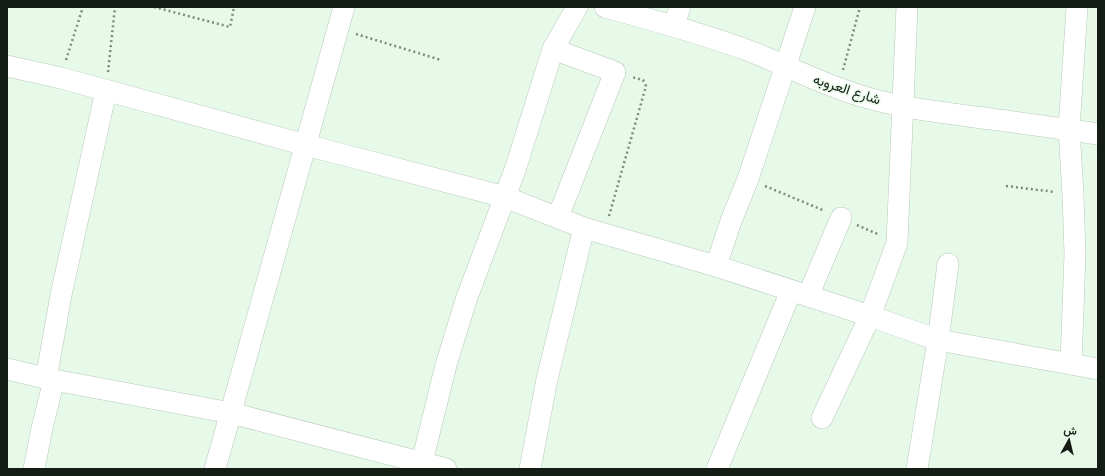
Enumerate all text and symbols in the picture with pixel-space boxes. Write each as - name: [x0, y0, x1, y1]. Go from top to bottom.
- street label: شارع العروبه: [810, 70, 883, 110]
- north arrow: [1049, 420, 1089, 460]
- text: ش: [1063, 422, 1078, 438]

